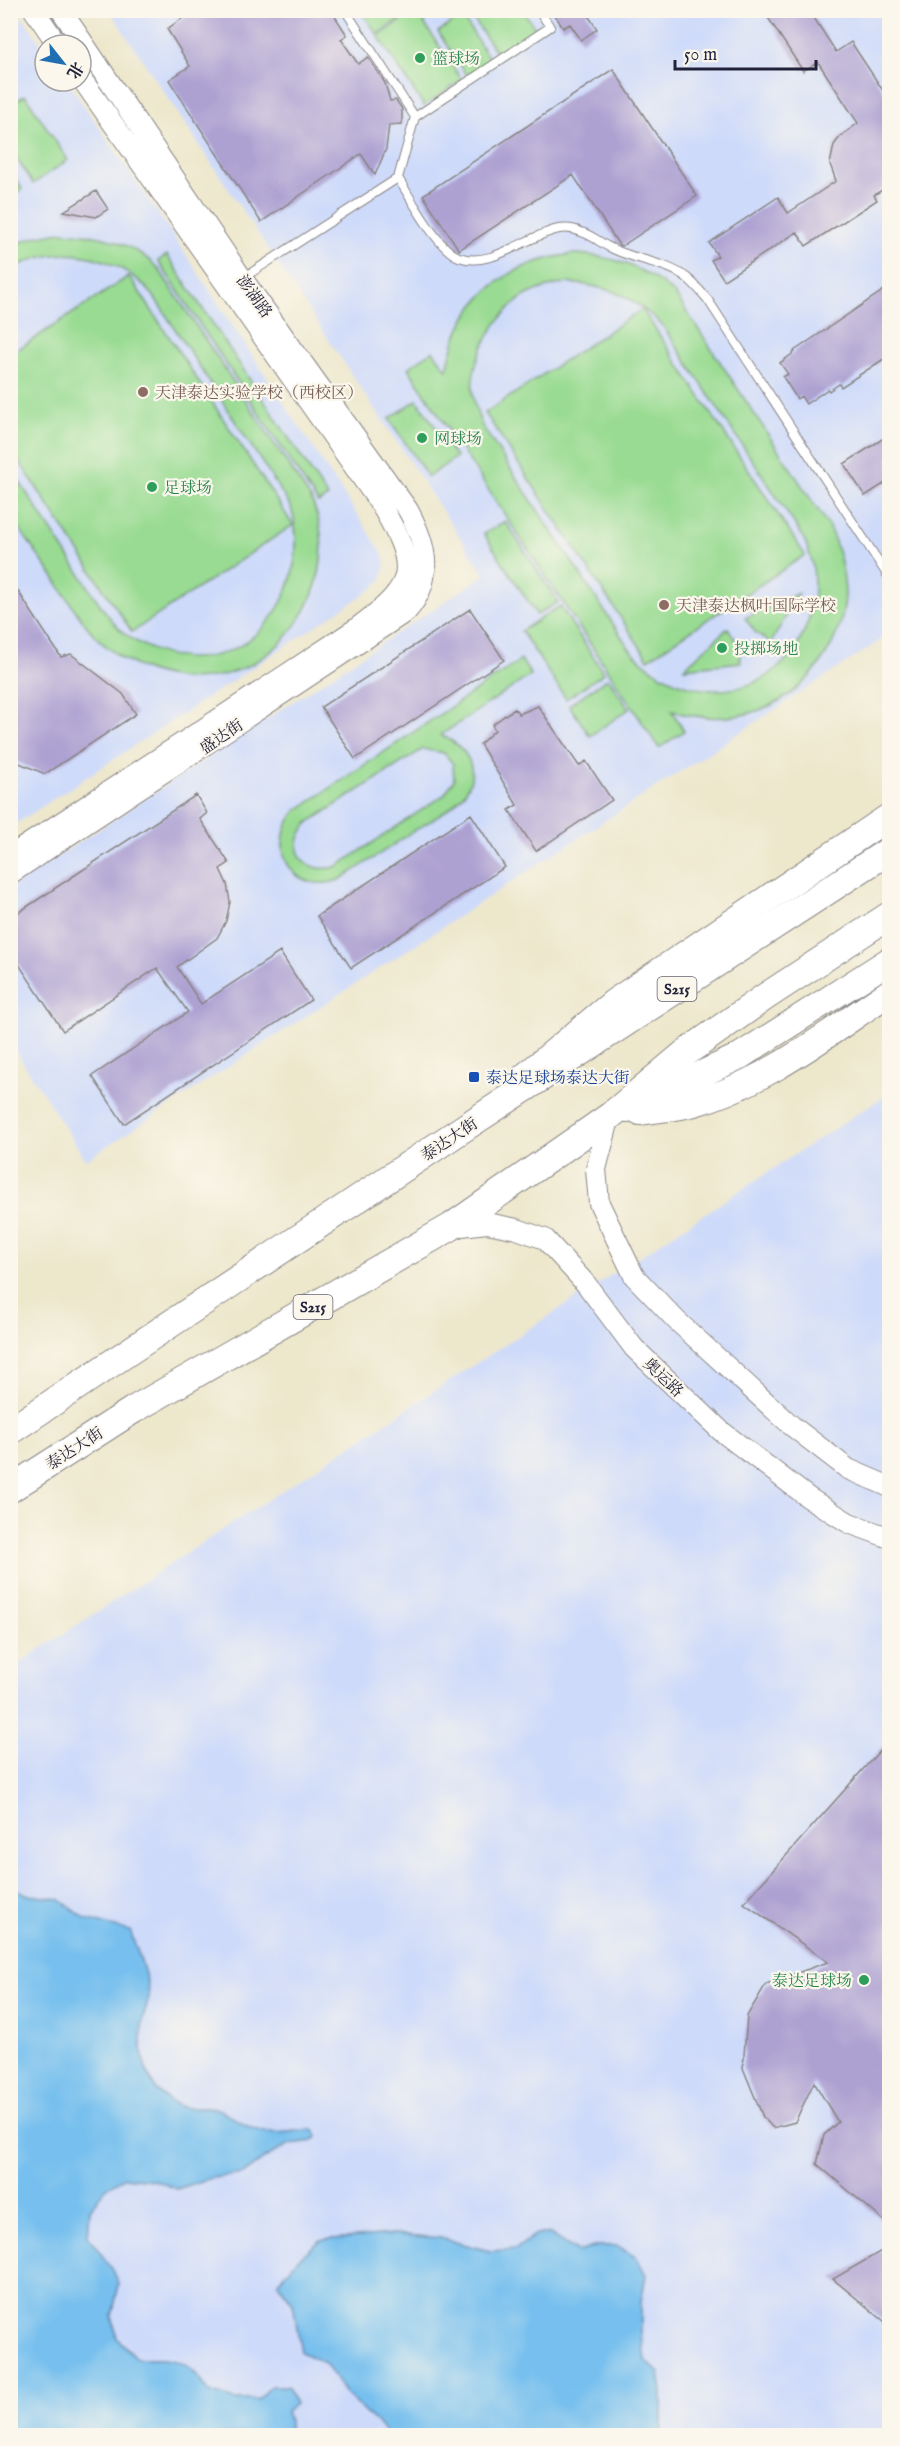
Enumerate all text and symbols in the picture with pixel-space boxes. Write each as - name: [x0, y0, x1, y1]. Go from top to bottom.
- north arrow: [33, 33, 93, 93]
- scale bar: [675, 33, 816, 71]
- text: 50 m: [684, 44, 717, 67]
- place label: 篮球场: [432, 50, 480, 70]
- marker: 篮球场: [413, 51, 427, 65]
- text: 北: [61, 58, 87, 82]
- street label: 澎湖路: [231, 272, 276, 322]
- place label: 天津泰达实验学校（西校区）: [155, 384, 363, 404]
- marker: 天津泰达实验学校（西校区）: [136, 385, 150, 399]
- place label: 网球场: [434, 430, 482, 450]
- marker: 网球场: [415, 431, 429, 445]
- place label: 足球场: [164, 479, 212, 499]
- marker: 足球场: [145, 480, 159, 494]
- place label: 天津泰达枫叶国际学校: [676, 597, 836, 617]
- marker: 天津泰达枫叶国际学校: [657, 598, 671, 612]
- place label: 投掷场地: [734, 640, 798, 660]
- marker: 投掷场地: [715, 641, 729, 655]
- street label: 盛达街: [197, 716, 248, 759]
- road number: S215: [658, 977, 696, 1001]
- place label: 泰达足球场泰达大街: [486, 1069, 630, 1089]
- marker: 泰达足球场泰达大街: [467, 1070, 481, 1084]
- street label: 泰达大街: [418, 1114, 482, 1167]
- road number: S215: [294, 1295, 332, 1319]
- street label: 奥运路: [638, 1355, 687, 1402]
- street label: 泰达大街: [43, 1424, 107, 1475]
- place label: 泰达足球场: [772, 1972, 852, 1992]
- marker: 泰达足球场: [857, 1973, 871, 1987]

